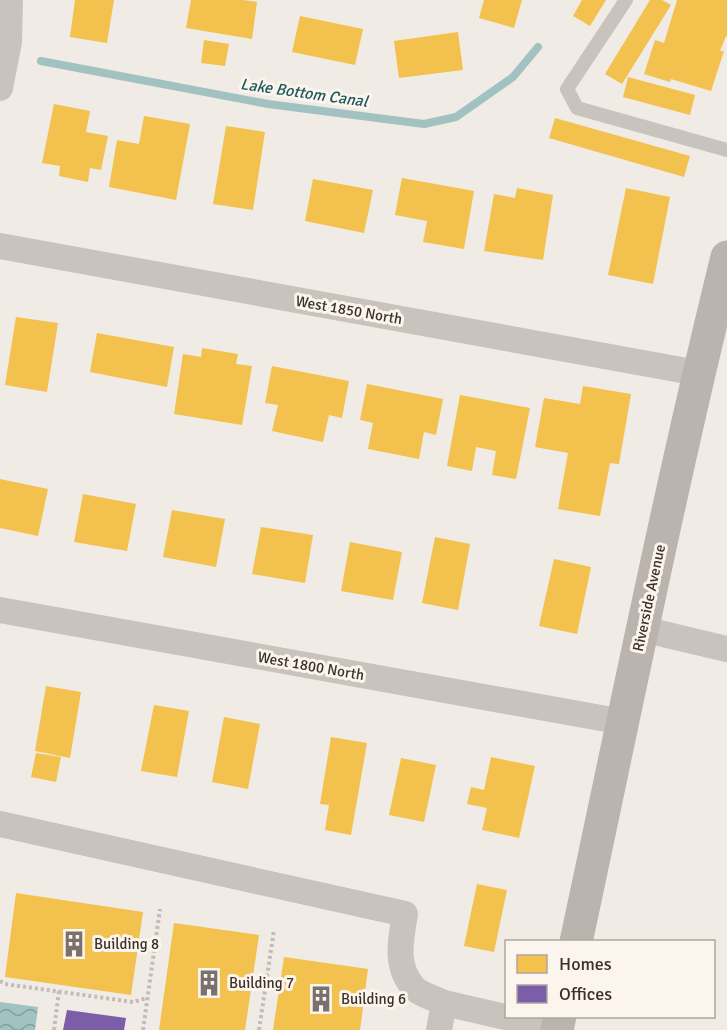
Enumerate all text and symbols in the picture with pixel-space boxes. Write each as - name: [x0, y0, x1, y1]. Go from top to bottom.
- water label: Lake Bottom Canal: [239, 74, 370, 112]
- street label: West 1850 North: [294, 292, 404, 328]
- street label: Riverside Avenue: [629, 543, 669, 653]
- street label: West 1800 North: [256, 648, 366, 684]
- building icon: Building 8: [59, 929, 89, 959]
- place label: Building 8: [94, 935, 159, 953]
- legend: [505, 940, 715, 1018]
- text: Homes: [559, 953, 612, 975]
- building icon: Building 7: [194, 968, 224, 998]
- place label: Building 7: [229, 974, 294, 992]
- text: Offices: [559, 983, 612, 1005]
- building icon: Building 6: [306, 984, 336, 1014]
- place label: Building 6: [341, 990, 406, 1008]

